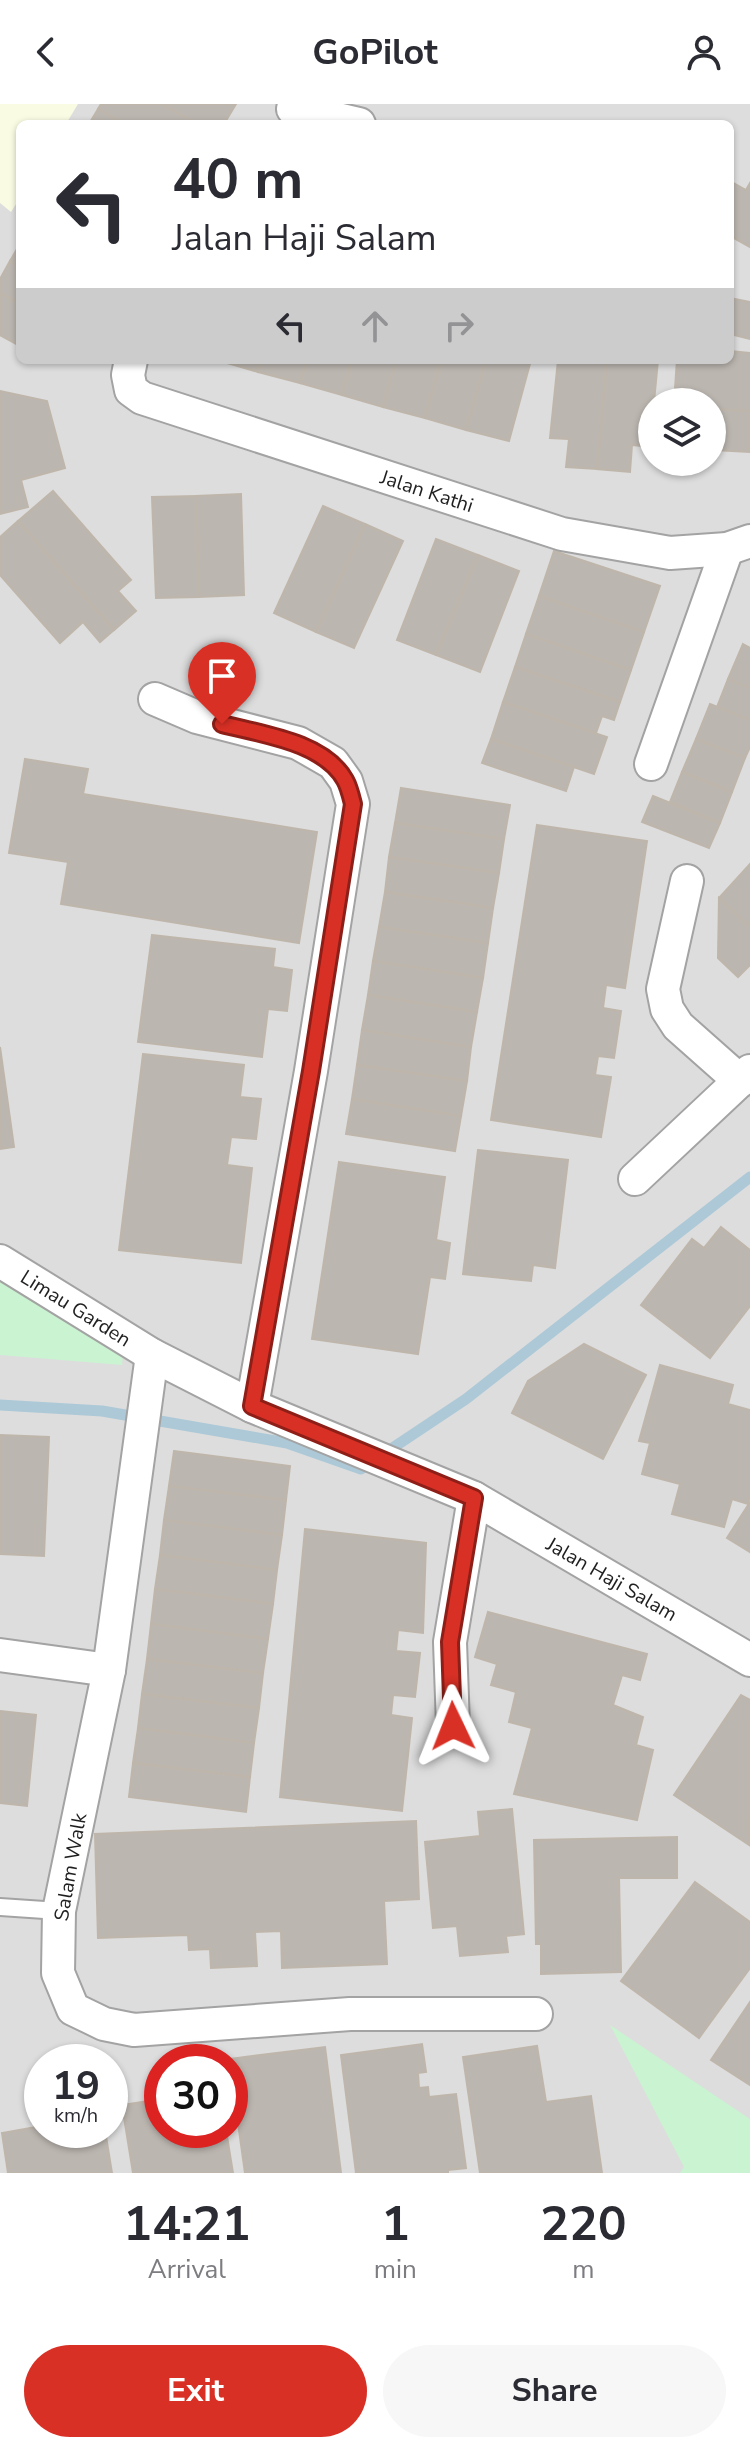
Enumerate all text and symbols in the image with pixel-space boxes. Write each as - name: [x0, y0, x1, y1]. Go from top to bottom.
- text: GoPilot: [312, 28, 438, 77]
- icon: back: [24, 30, 68, 74]
- icon: person: [682, 30, 726, 74]
- text: 40 m: [172, 141, 303, 218]
- icon: left: [40, 152, 144, 256]
- text: Jalan Haji Salam: [172, 214, 437, 263]
- icon: left: [269, 304, 313, 348]
- icon: ahead: [353, 304, 397, 348]
- icon: right: [437, 304, 481, 348]
- map controls: [638, 388, 726, 476]
- button: layers: [638, 388, 726, 476]
- street label: Jalan Kathi: [376, 463, 477, 519]
- pin: [188, 642, 256, 724]
- icon: arrive: [200, 654, 244, 698]
- street label: Limau Garden: [15, 1264, 136, 1353]
- street label: Jalan Haji Salam: [540, 1530, 682, 1628]
- position arrow: [411, 1684, 495, 1768]
- street label: Salam Walk: [48, 1810, 93, 1923]
- speed limit sign: 30: [144, 2044, 248, 2148]
- text: 19: [52, 2059, 100, 2113]
- text: km/h: [54, 2102, 98, 2129]
- text: 14:21: [123, 2191, 250, 2257]
- text: 1: [381, 2191, 410, 2257]
- text: 220: [540, 2191, 627, 2257]
- text: Arrival: [148, 2252, 226, 2287]
- text: min: [374, 2252, 417, 2287]
- text: m: [572, 2252, 595, 2287]
- button: Exit: [24, 2345, 367, 2437]
- button: Share: [383, 2345, 726, 2437]

